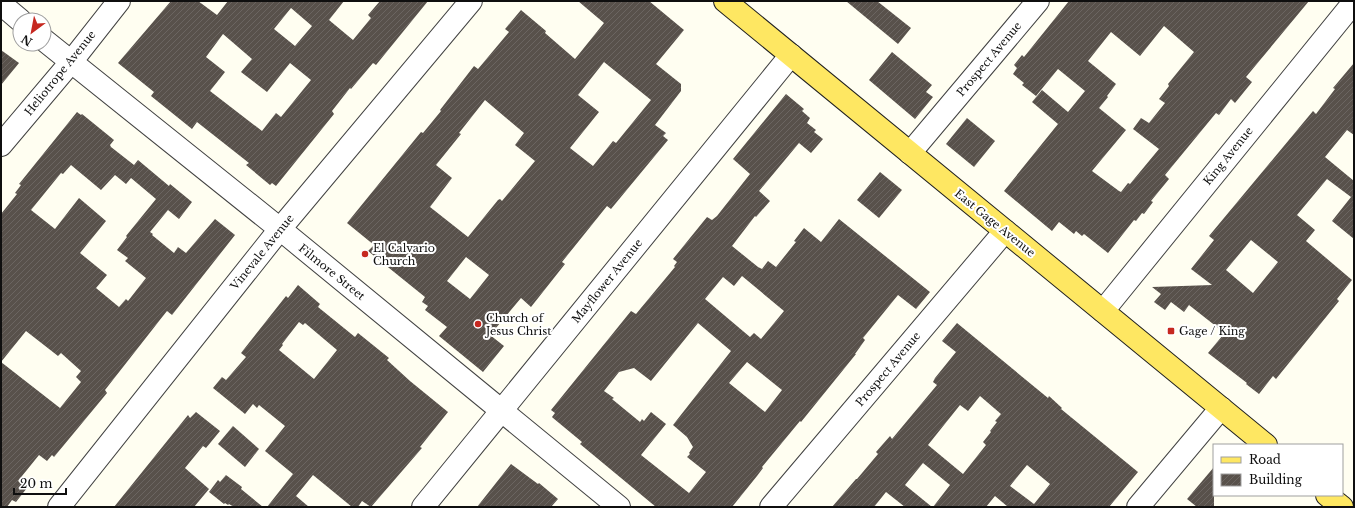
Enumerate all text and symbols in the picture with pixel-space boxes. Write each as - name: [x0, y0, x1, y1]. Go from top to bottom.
- north arrow: [12, 12, 52, 52]
- street label: Prospect Avenue: [954, 19, 1024, 99]
- street label: Heliotrope Avenue: [21, 28, 99, 118]
- text: N: [18, 31, 35, 49]
- street label: King Avenue: [1200, 124, 1256, 188]
- street label: East Gage Avenue: [952, 186, 1038, 260]
- street label: Vinevale Avenue: [227, 211, 297, 293]
- street label: Mayflower Avenue: [569, 236, 645, 326]
- street label: Filmore Street: [296, 241, 369, 304]
- place label: El Calvario Church: [373, 241, 435, 268]
- marker: El Calvario Church: [360, 249, 370, 259]
- place label: Church of Jesus Christ: [484, 311, 552, 338]
- marker: Church of Jesus Christ: [473, 319, 483, 329]
- place label: Gage / King: [1179, 324, 1245, 338]
- marker: Gage / King: [1166, 326, 1176, 336]
- street label: Prospect Avenue: [853, 329, 923, 409]
- legend: [1213, 444, 1343, 496]
- text: Road: [1249, 452, 1281, 467]
- scale bar: [14, 470, 66, 496]
- text: Building: [1249, 472, 1303, 487]
- text: 20 m: [20, 476, 52, 491]

